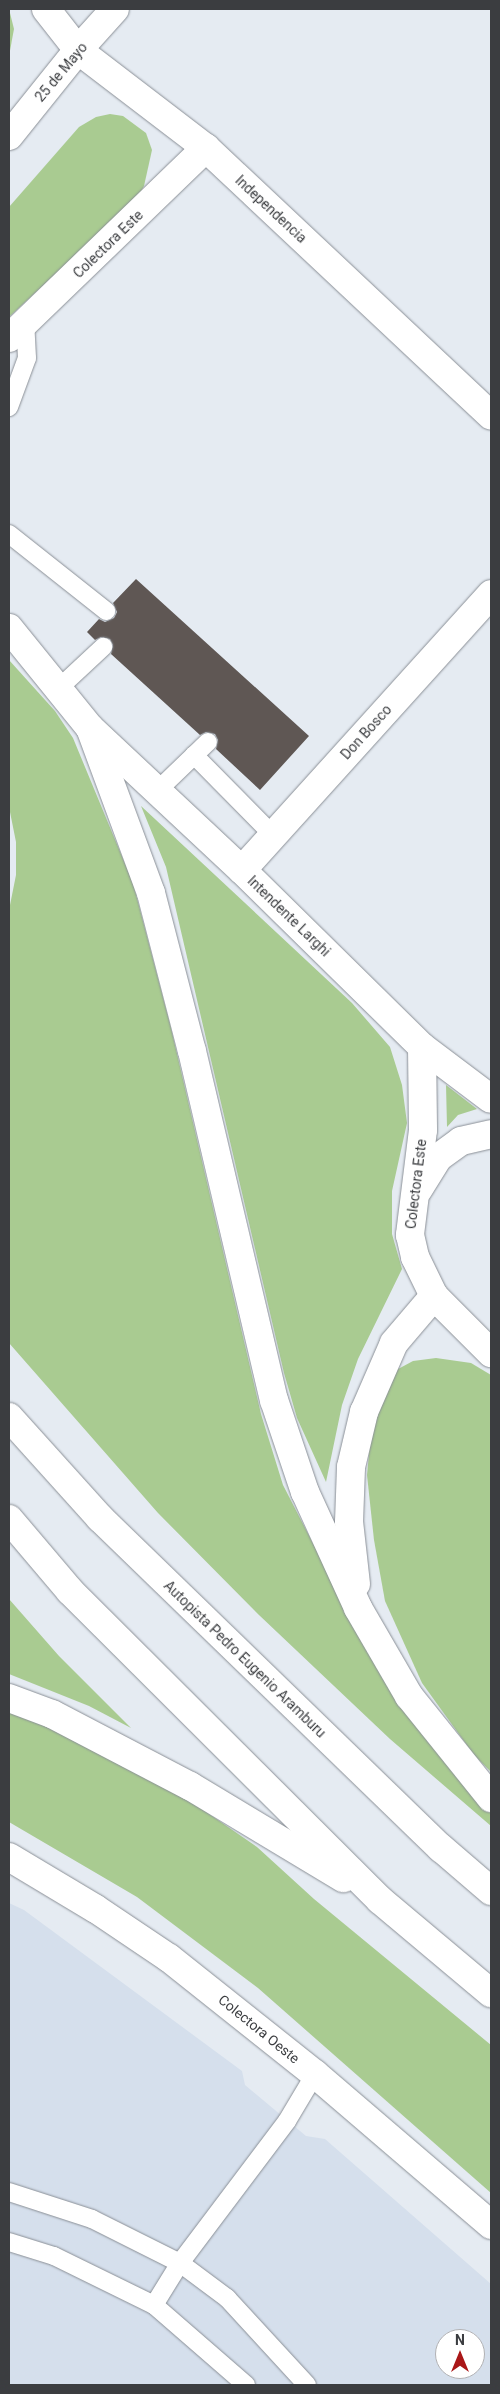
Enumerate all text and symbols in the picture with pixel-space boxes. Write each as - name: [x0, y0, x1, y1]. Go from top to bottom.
- street label: 25 de Mayo: [31, 39, 91, 105]
- street label: Independencia: [232, 172, 310, 246]
- street label: Colectora Este: [70, 207, 146, 281]
- street label: Don Bosco: [337, 701, 395, 763]
- street label: Intendente Larghi: [244, 872, 334, 960]
- street label: Colectora Este: [402, 1138, 430, 1230]
- street label: Autopista Pedro Eugenio Aramburu: [161, 1577, 329, 1741]
- street label: Colectora Oeste: [215, 1991, 303, 2067]
- north arrow: [435, 2329, 485, 2379]
- text: N: [455, 2332, 465, 2348]

